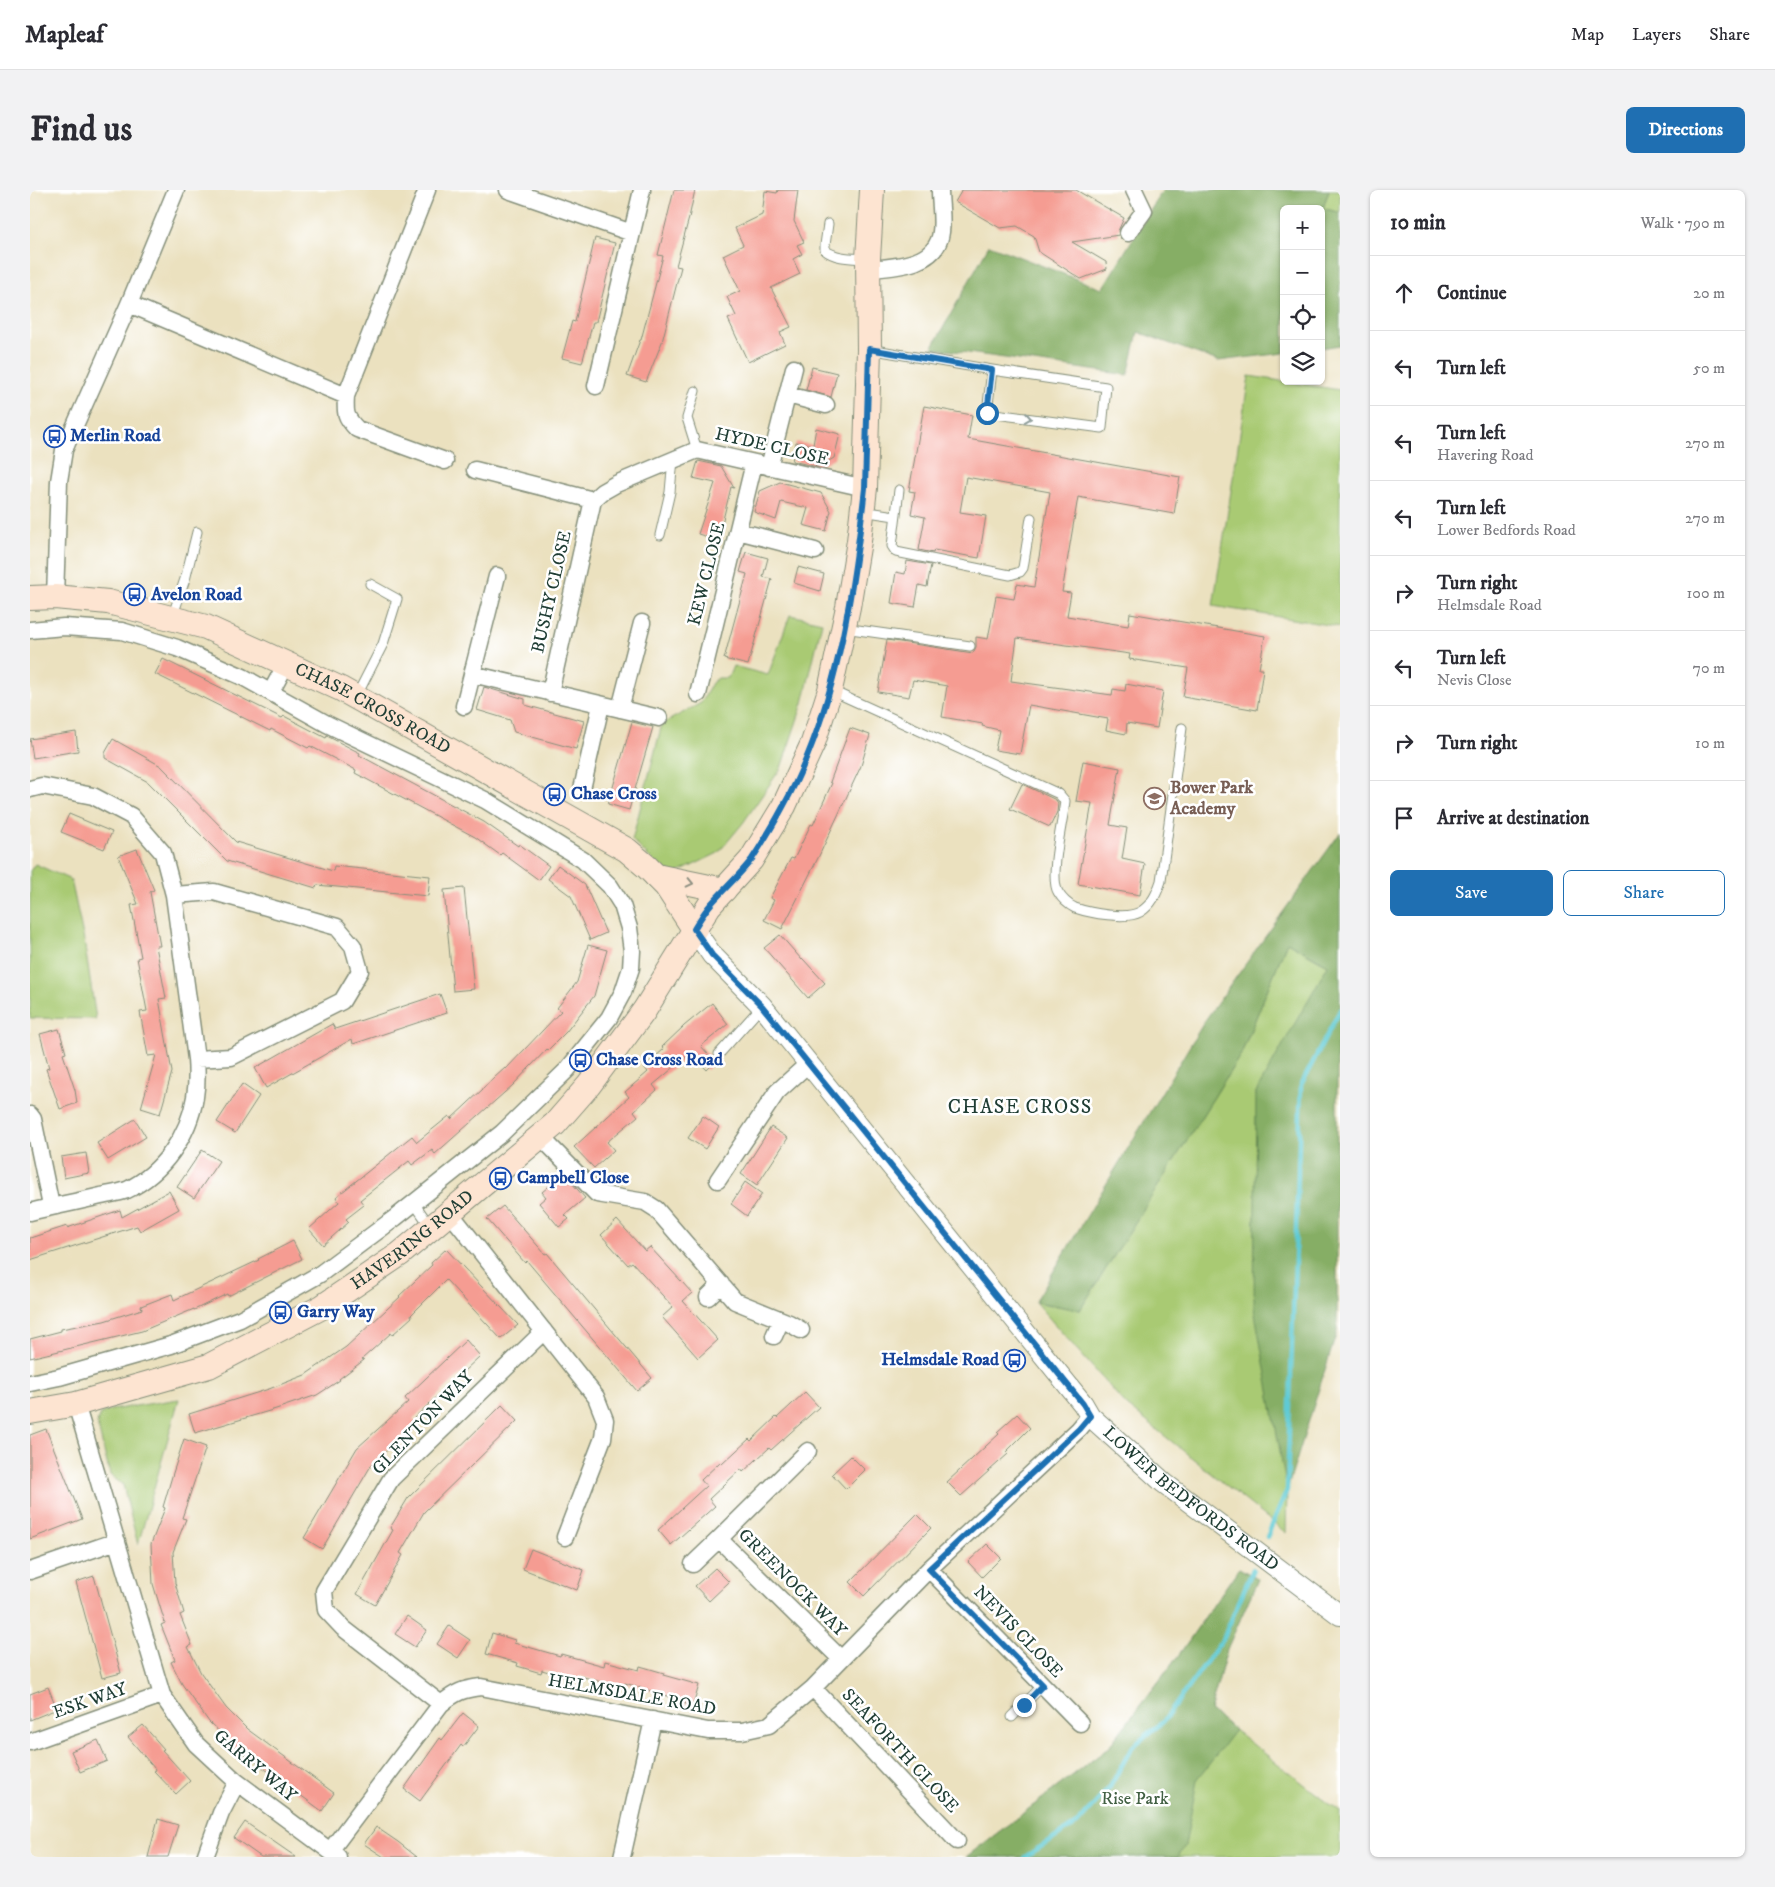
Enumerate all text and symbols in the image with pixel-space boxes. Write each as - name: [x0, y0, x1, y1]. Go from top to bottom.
- text: Mapleaf: [25, 20, 104, 50]
- text: Map: [1571, 24, 1604, 46]
- text: Layers: [1632, 24, 1681, 46]
- text: Share: [1709, 24, 1750, 46]
- button: Directions: [1626, 107, 1745, 153]
- text: Find us: [30, 108, 132, 152]
- map controls: [1280, 205, 1325, 385]
- button: +: [1280, 205, 1325, 250]
- text: 10 min: [1390, 210, 1446, 236]
- text: Walk · 790 m: [1641, 213, 1725, 233]
- button: −: [1280, 250, 1325, 295]
- icon: ahead: [1390, 279, 1418, 307]
- text: Continue: [1437, 282, 1507, 305]
- text: 20 m: [1693, 283, 1725, 303]
- button: locate: [1280, 295, 1325, 340]
- button: layers: [1280, 340, 1325, 385]
- icon: left: [1390, 354, 1418, 382]
- text: Turn left: [1437, 357, 1506, 380]
- text: 50 m: [1693, 358, 1725, 378]
- route start: [976, 402, 999, 425]
- one-way arrow: [1024, 412, 1032, 423]
- text: Turn left: [1437, 422, 1506, 445]
- street label: HYDE CLOSE: [713, 423, 831, 471]
- bus stop icon: Merlin Road: [42, 424, 66, 448]
- place label: Merlin Road: [70, 425, 162, 447]
- icon: left: [1390, 429, 1418, 457]
- text: 270 m: [1685, 433, 1725, 453]
- text: Havering Road: [1437, 445, 1534, 465]
- text: Turn left: [1437, 497, 1506, 520]
- icon: left: [1390, 504, 1418, 532]
- text: 270 m: [1685, 508, 1725, 528]
- street label: KEW CLOSE: [684, 520, 731, 628]
- text: Lower Bedfords Road: [1437, 520, 1576, 540]
- street label: BUSHY CLOSE: [527, 528, 577, 655]
- text: Turn right: [1437, 572, 1517, 595]
- icon: right: [1390, 579, 1418, 607]
- bus stop icon: Avelon Road: [123, 583, 147, 607]
- text: 100 m: [1687, 583, 1725, 603]
- place label: Avelon Road: [150, 584, 243, 606]
- text: Helmsdale Road: [1437, 595, 1542, 615]
- text: Turn left: [1437, 647, 1506, 670]
- icon: left: [1390, 654, 1418, 682]
- street label: CHASE CROSS ROAD: [291, 658, 454, 759]
- text: 70 m: [1693, 658, 1725, 678]
- text: Nevis Close: [1437, 670, 1512, 690]
- icon: right: [1390, 729, 1418, 757]
- text: Turn right: [1437, 732, 1517, 755]
- text: 10 m: [1695, 733, 1725, 753]
- place label: Bower Park Academy: [1169, 777, 1254, 820]
- bus stop icon: Chase Cross: [543, 782, 567, 806]
- place label: Chase Cross: [571, 783, 657, 805]
- school or university icon: Bower Park Academy: [1142, 786, 1166, 810]
- icon: arrive: [1390, 804, 1418, 832]
- text: Arrive at destination: [1437, 807, 1589, 830]
- button: Save: [1390, 870, 1553, 916]
- button: Share: [1563, 870, 1725, 916]
- one-way arrow: [686, 877, 695, 888]
- bus stop icon: Chase Cross Road: [568, 1048, 592, 1072]
- place label: Chase Cross Road: [596, 1049, 724, 1071]
- district label: CHASE CROSS: [948, 1095, 1092, 1120]
- bus stop icon: Campbell Close: [489, 1166, 513, 1190]
- place label: Campbell Close: [517, 1167, 630, 1189]
- street label: HAVERING ROAD: [347, 1186, 478, 1295]
- bus stop icon: Garry Way: [269, 1300, 293, 1324]
- place label: Garry Way: [297, 1301, 375, 1323]
- bus stop icon: Helmsdale Road: [1003, 1348, 1027, 1372]
- place label: Helmsdale Road: [881, 1349, 1000, 1371]
- street label: GLENTON WAY: [368, 1366, 479, 1480]
- street label: LOWER BEDFORDS ROAD: [1098, 1422, 1283, 1576]
- street label: GREENOCK WAY: [733, 1524, 851, 1642]
- street label: NEVIS CLOSE: [969, 1581, 1068, 1683]
- street label: HELMSDALE ROAD: [546, 1669, 718, 1721]
- street label: ESK WAY: [50, 1678, 131, 1724]
- street label: SEAFORTH CLOSE: [837, 1684, 963, 1818]
- route end: [1013, 1694, 1036, 1717]
- street label: GARRY WAY: [209, 1725, 301, 1807]
- park label: Rise Park: [1101, 1788, 1169, 1810]

